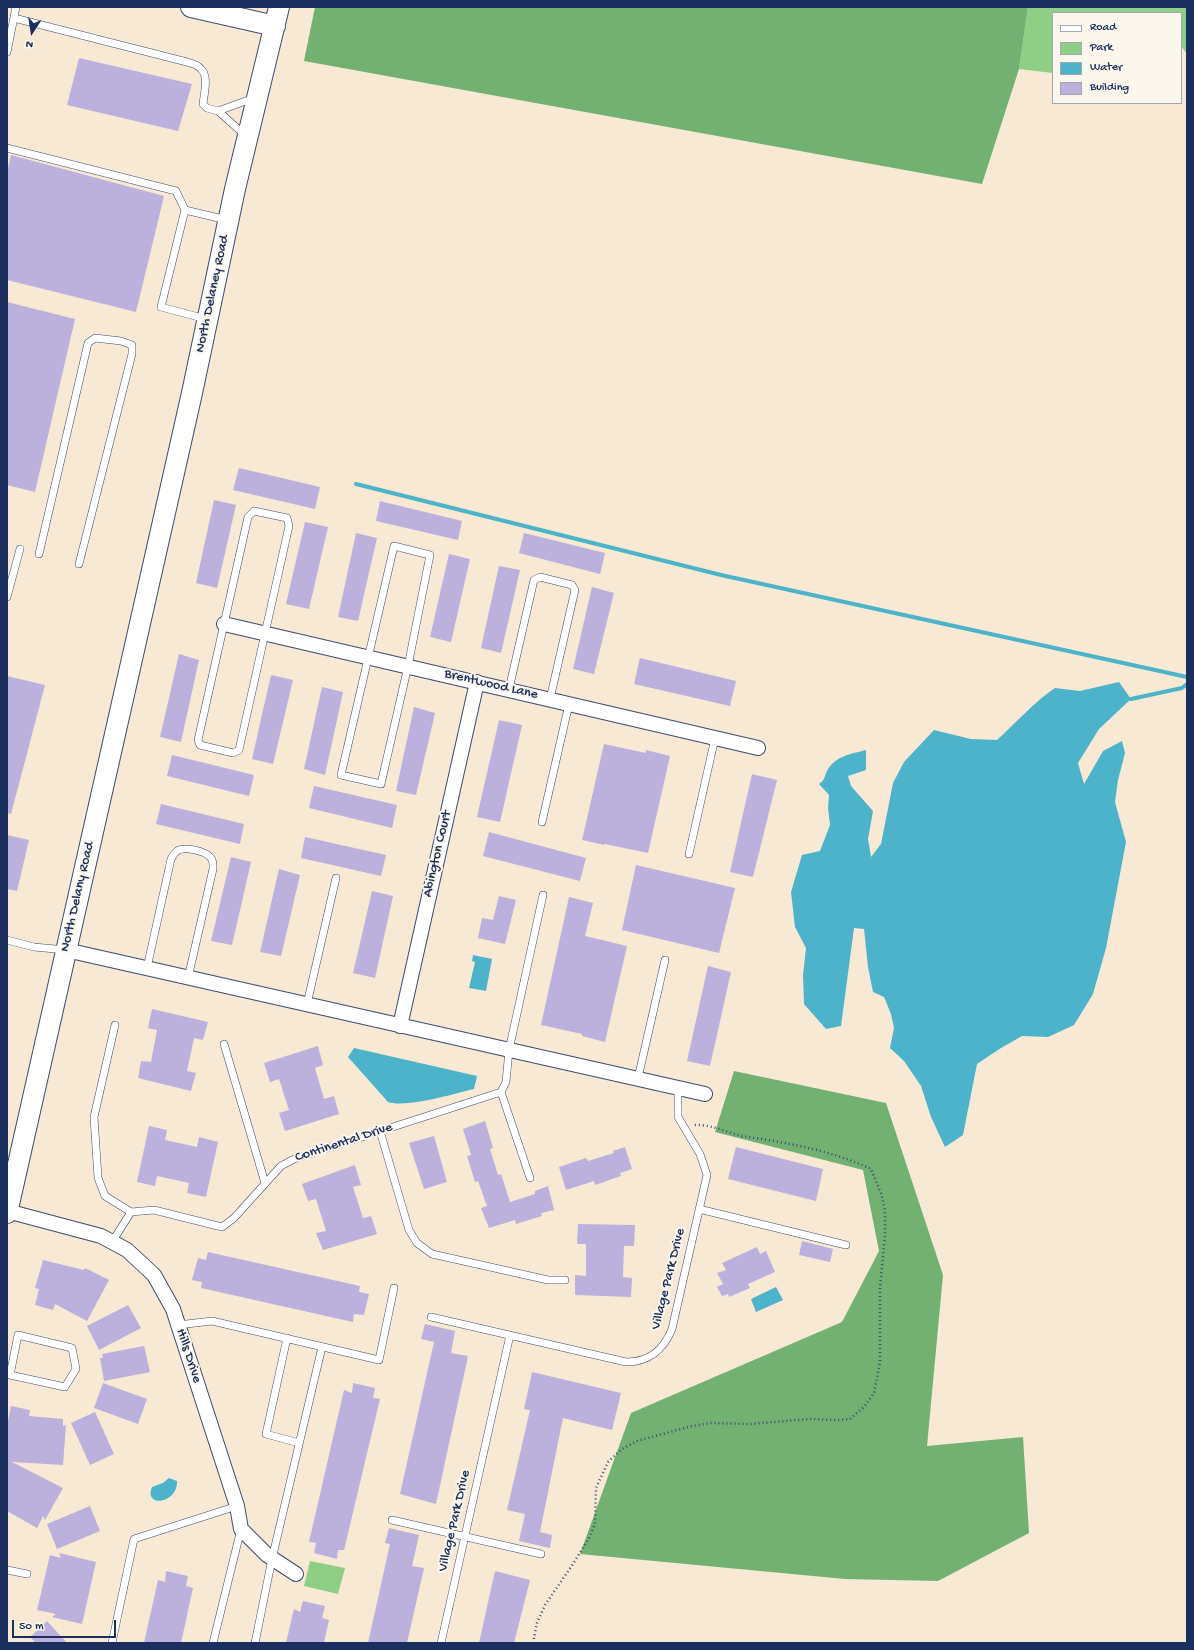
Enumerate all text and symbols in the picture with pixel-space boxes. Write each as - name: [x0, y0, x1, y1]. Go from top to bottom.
- north arrow: [12, 12, 52, 52]
- legend: [1052, 12, 1182, 104]
- text: Road: [1090, 21, 1116, 35]
- text: N: [25, 37, 34, 50]
- text: Park: [1090, 41, 1113, 55]
- text: Water: [1090, 61, 1122, 75]
- text: Building: [1090, 81, 1129, 95]
- street label: North Delaney Road: [192, 234, 234, 354]
- street label: Brentwood Lane: [443, 666, 539, 704]
- street label: Abington Court: [420, 809, 456, 899]
- street label: North Delany Road: [57, 840, 99, 954]
- street label: Continental Drive: [293, 1119, 395, 1167]
- street label: Village Park Drive: [648, 1227, 690, 1331]
- street label: Hills Drive: [171, 1327, 205, 1385]
- street label: Village Park Drive: [435, 1469, 475, 1573]
- scale bar: [14, 1612, 118, 1638]
- text: 50 m: [19, 1620, 44, 1634]

